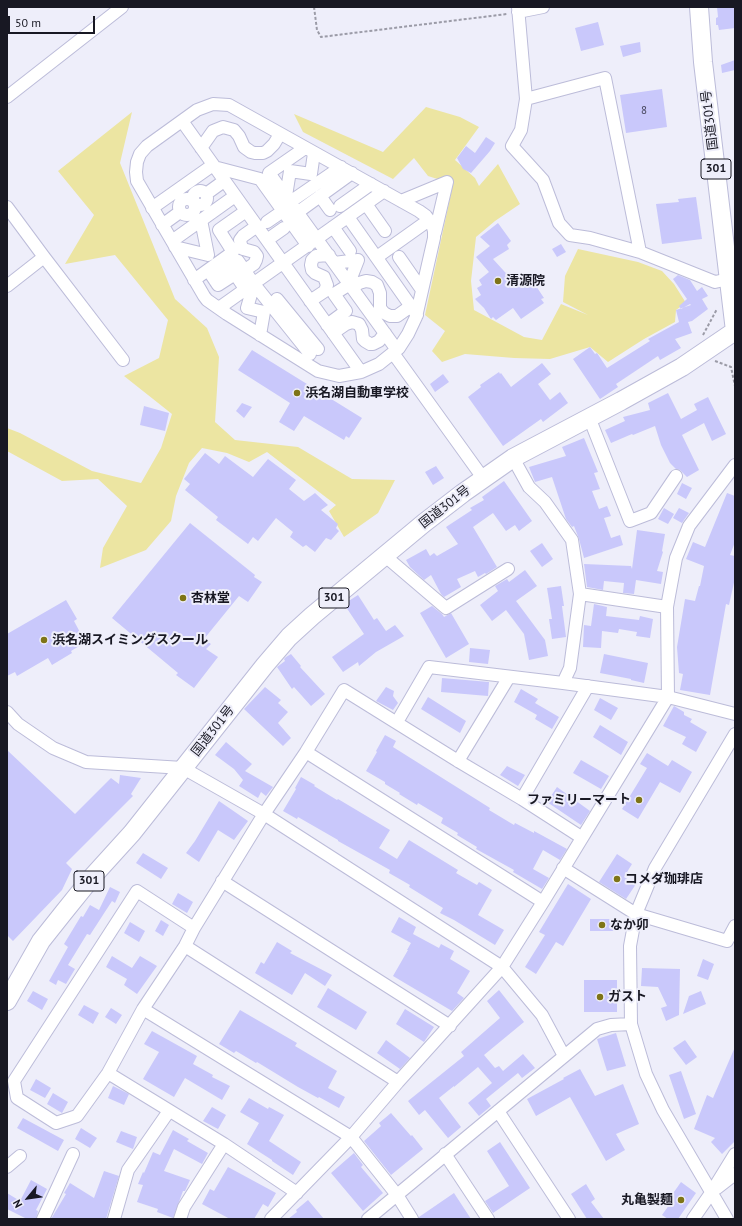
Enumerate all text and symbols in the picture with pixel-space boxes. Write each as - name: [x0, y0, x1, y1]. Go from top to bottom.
- scale bar: [10, 8, 97, 34]
- text: 50 m: [15, 15, 41, 30]
- street label: 国道301号: [699, 89, 721, 151]
- house number: 8: [641, 104, 647, 118]
- road number: 301: [701, 159, 731, 179]
- place label: 清源院: [506, 273, 545, 289]
- marker: 清源院: [493, 276, 503, 286]
- place label: 浜名湖自動車学校: [305, 385, 409, 401]
- marker: 浜名湖自動車学校: [292, 388, 302, 398]
- street label: 国道301号: [416, 482, 474, 532]
- road number: 301: [319, 588, 349, 608]
- place label: 杏林堂: [191, 590, 230, 606]
- marker: 杏林堂: [178, 593, 188, 603]
- place label: 浜名湖スイミングスクール: [52, 632, 208, 648]
- marker: 浜名湖スイミングスクール: [39, 635, 49, 645]
- street label: 国道301号: [188, 702, 238, 760]
- place label: ファミリーマート: [527, 792, 631, 808]
- marker: ファミリーマート: [634, 795, 644, 805]
- road number: 301: [74, 871, 104, 891]
- place label: コメダ珈琲店: [625, 871, 703, 887]
- marker: コメダ珈琲店: [612, 874, 622, 884]
- place label: なか卯: [610, 917, 649, 933]
- marker: なか卯: [597, 920, 607, 930]
- place label: ガスト: [608, 989, 647, 1005]
- marker: ガスト: [595, 992, 605, 1002]
- north arrow: [8, 1178, 48, 1218]
- place label: 丸亀製麺: [621, 1192, 673, 1208]
- marker: 丸亀製麺: [676, 1195, 686, 1205]
- text: N: [10, 1197, 25, 1210]

